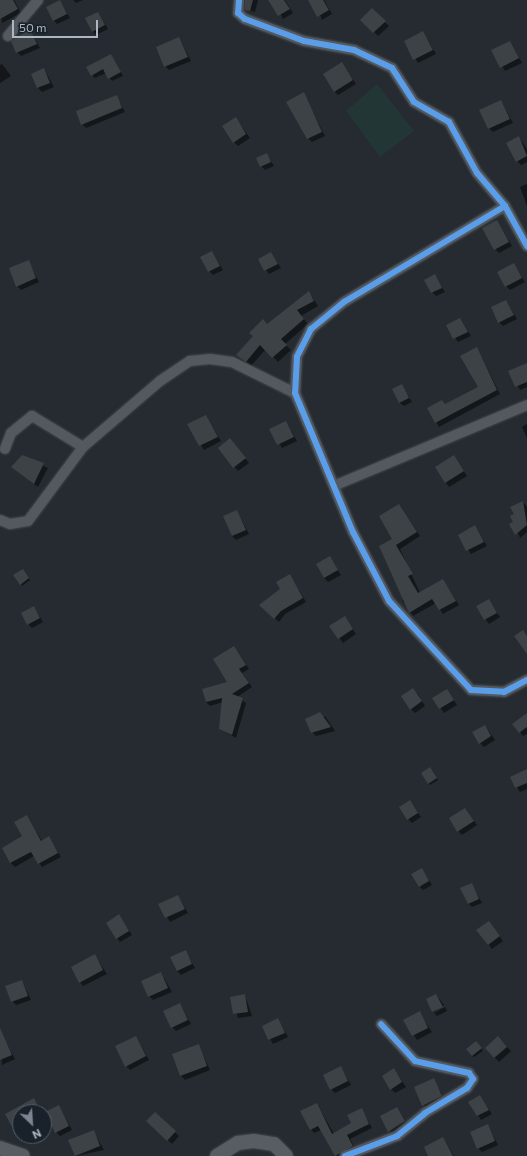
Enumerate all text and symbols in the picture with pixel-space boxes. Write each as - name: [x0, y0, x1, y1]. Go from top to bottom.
- scale bar: [14, 12, 100, 38]
- text: 50 m: [19, 20, 47, 34]
- north arrow: [12, 1104, 52, 1144]
- text: N: [30, 1127, 43, 1142]

